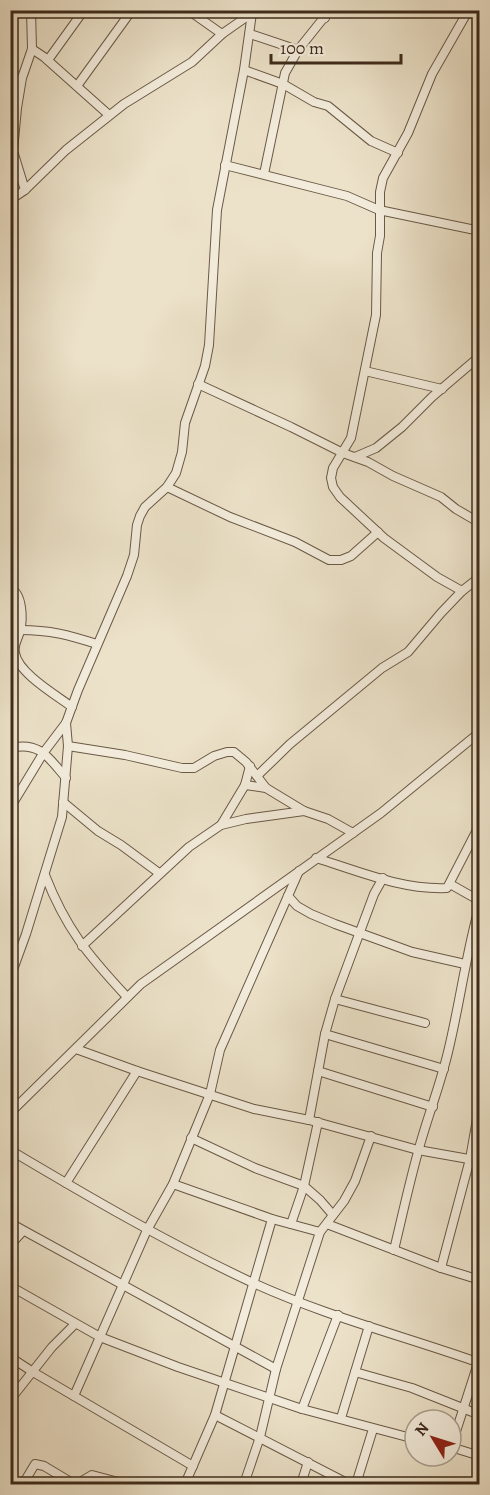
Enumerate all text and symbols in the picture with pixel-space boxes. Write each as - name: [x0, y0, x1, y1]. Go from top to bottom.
- scale bar: [271, 27, 402, 65]
- text: 100 m: [280, 36, 324, 60]
- north arrow: [403, 1408, 463, 1468]
- text: N: [410, 1418, 434, 1441]

